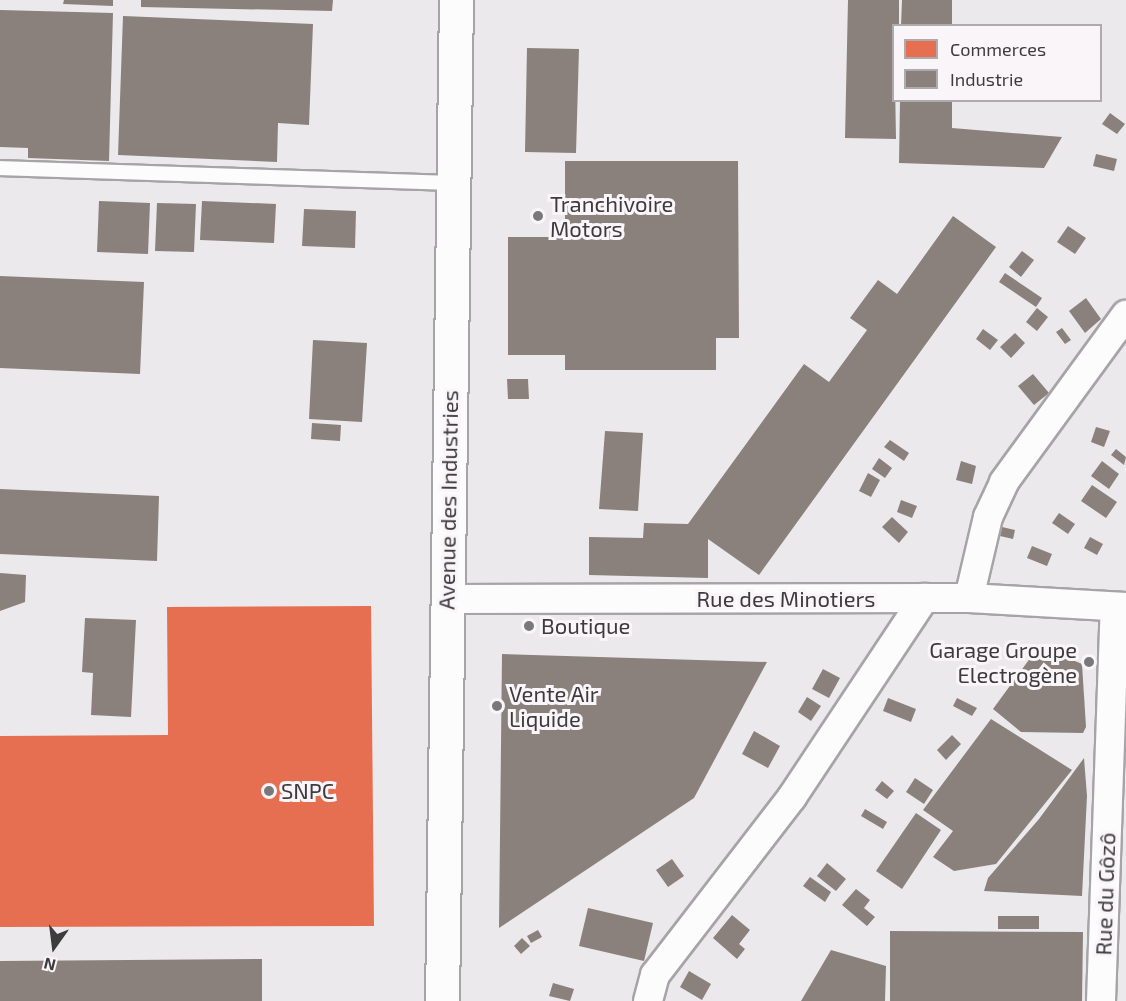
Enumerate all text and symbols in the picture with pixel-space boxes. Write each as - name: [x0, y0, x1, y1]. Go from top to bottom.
- legend: [892, 24, 1102, 102]
- text: Commerces: [950, 38, 1046, 60]
- text: Industrie: [950, 68, 1023, 90]
- place label: Tranchivoire Motors: [550, 190, 673, 242]
- marker: Tranchivoire Motors: [531, 209, 545, 223]
- street label: Avenue des Industries: [433, 390, 463, 610]
- street label: Rue des Minotiers: [696, 586, 876, 612]
- place label: Boutique: [541, 613, 630, 639]
- marker: Boutique: [522, 619, 536, 633]
- place label: Garage Groupe Electrogène: [929, 636, 1077, 688]
- marker: Garage Groupe Electrogène: [1082, 655, 1096, 669]
- place label: Vente Air Liquide: [509, 680, 599, 732]
- marker: Vente Air Liquide: [490, 699, 504, 713]
- place label: SNPC: [281, 778, 334, 804]
- marker: SNPC: [262, 784, 276, 798]
- street label: Rue du Gôzô: [1090, 832, 1120, 956]
- north arrow: [24, 917, 84, 977]
- text: N: [42, 954, 57, 976]

